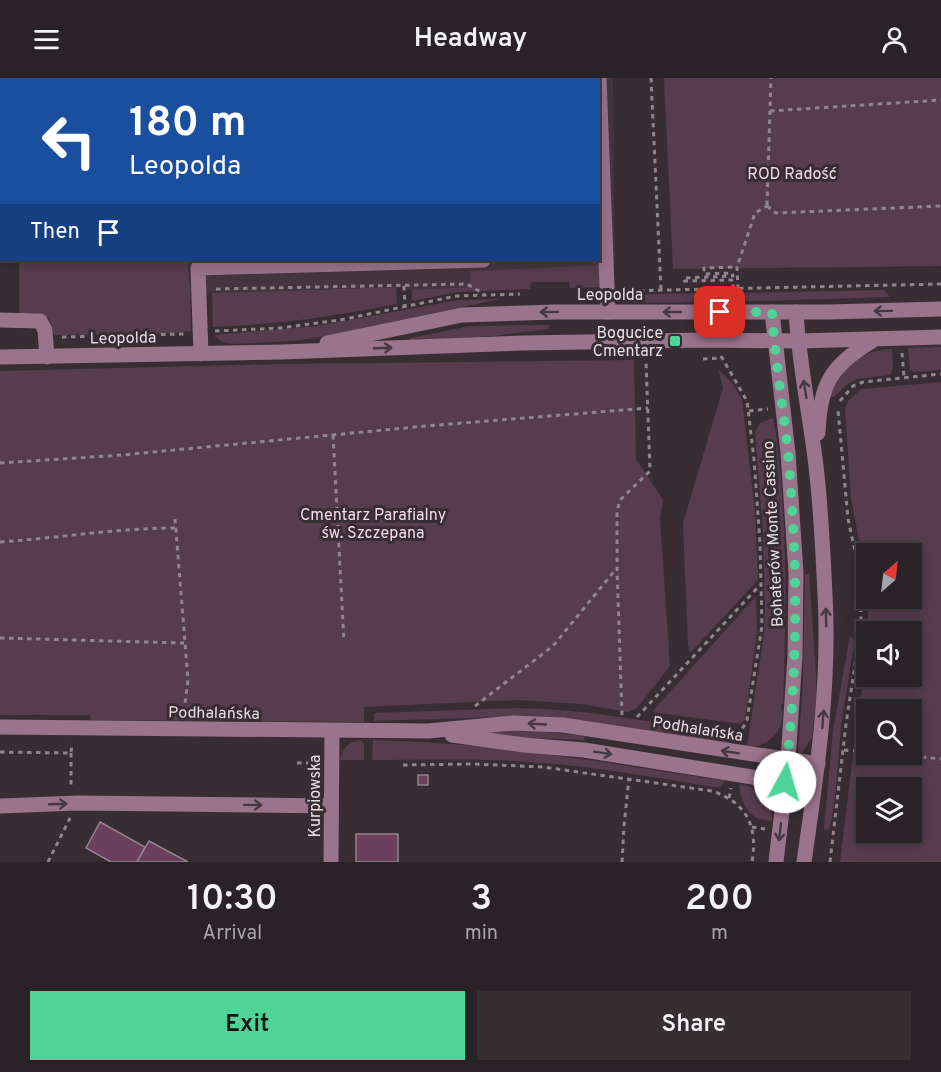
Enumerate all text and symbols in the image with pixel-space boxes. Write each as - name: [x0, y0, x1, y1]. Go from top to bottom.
- text: Headway: [414, 22, 527, 56]
- icon: menu: [30, 23, 63, 56]
- icon: person: [878, 23, 911, 56]
- text: 180 m: [129, 98, 246, 151]
- icon: left: [30, 102, 108, 180]
- text: Leopolda: [129, 150, 241, 184]
- park label: ROD Radość: [747, 165, 837, 185]
- icon: arrive: [92, 216, 125, 249]
- text: Then: [30, 219, 80, 246]
- street label: Leopolda: [577, 286, 643, 306]
- pin: [694, 286, 745, 337]
- icon: arrive: [703, 295, 736, 328]
- one-way arrow: [873, 305, 893, 317]
- one-way arrow: [540, 306, 560, 318]
- one-way arrow: [662, 306, 682, 318]
- place label: Bogucice Cmentarz: [593, 324, 663, 362]
- street label: Leopolda: [90, 328, 156, 350]
- marker: Bogucice Cmentarz: [668, 334, 682, 348]
- one-way arrow: [372, 343, 392, 354]
- one-way arrow: [800, 380, 811, 399]
- street label: Bohaterów Monte Cassino: [759, 440, 789, 627]
- park label: Cmentarz Parafialny św. Szczepana: [300, 506, 446, 544]
- north arrow: [856, 543, 922, 609]
- map controls: [856, 543, 922, 843]
- one-way arrow: [820, 607, 831, 627]
- button: sound: [856, 621, 922, 687]
- button: search: [856, 699, 922, 765]
- street label: Podhalańska: [168, 703, 260, 725]
- one-way arrow: [818, 710, 829, 730]
- street label: Podhalańska: [651, 713, 745, 747]
- one-way arrow: [528, 718, 548, 729]
- one-way arrow: [721, 746, 740, 757]
- one-way arrow: [593, 747, 613, 758]
- position arrow: [753, 750, 817, 814]
- street label: Kurpiowska: [306, 755, 326, 838]
- button: layers: [856, 777, 922, 843]
- one-way arrow: [48, 798, 68, 810]
- one-way arrow: [243, 799, 263, 811]
- one-way arrow: [774, 822, 785, 841]
- text: 10:30: [187, 877, 278, 923]
- text: 3: [471, 877, 492, 923]
- text: 200: [685, 877, 754, 923]
- text: Arrival: [203, 921, 262, 947]
- text: min: [465, 921, 498, 947]
- text: m: [711, 921, 728, 947]
- button: Exit: [30, 991, 465, 1060]
- button: Share: [477, 991, 911, 1060]

